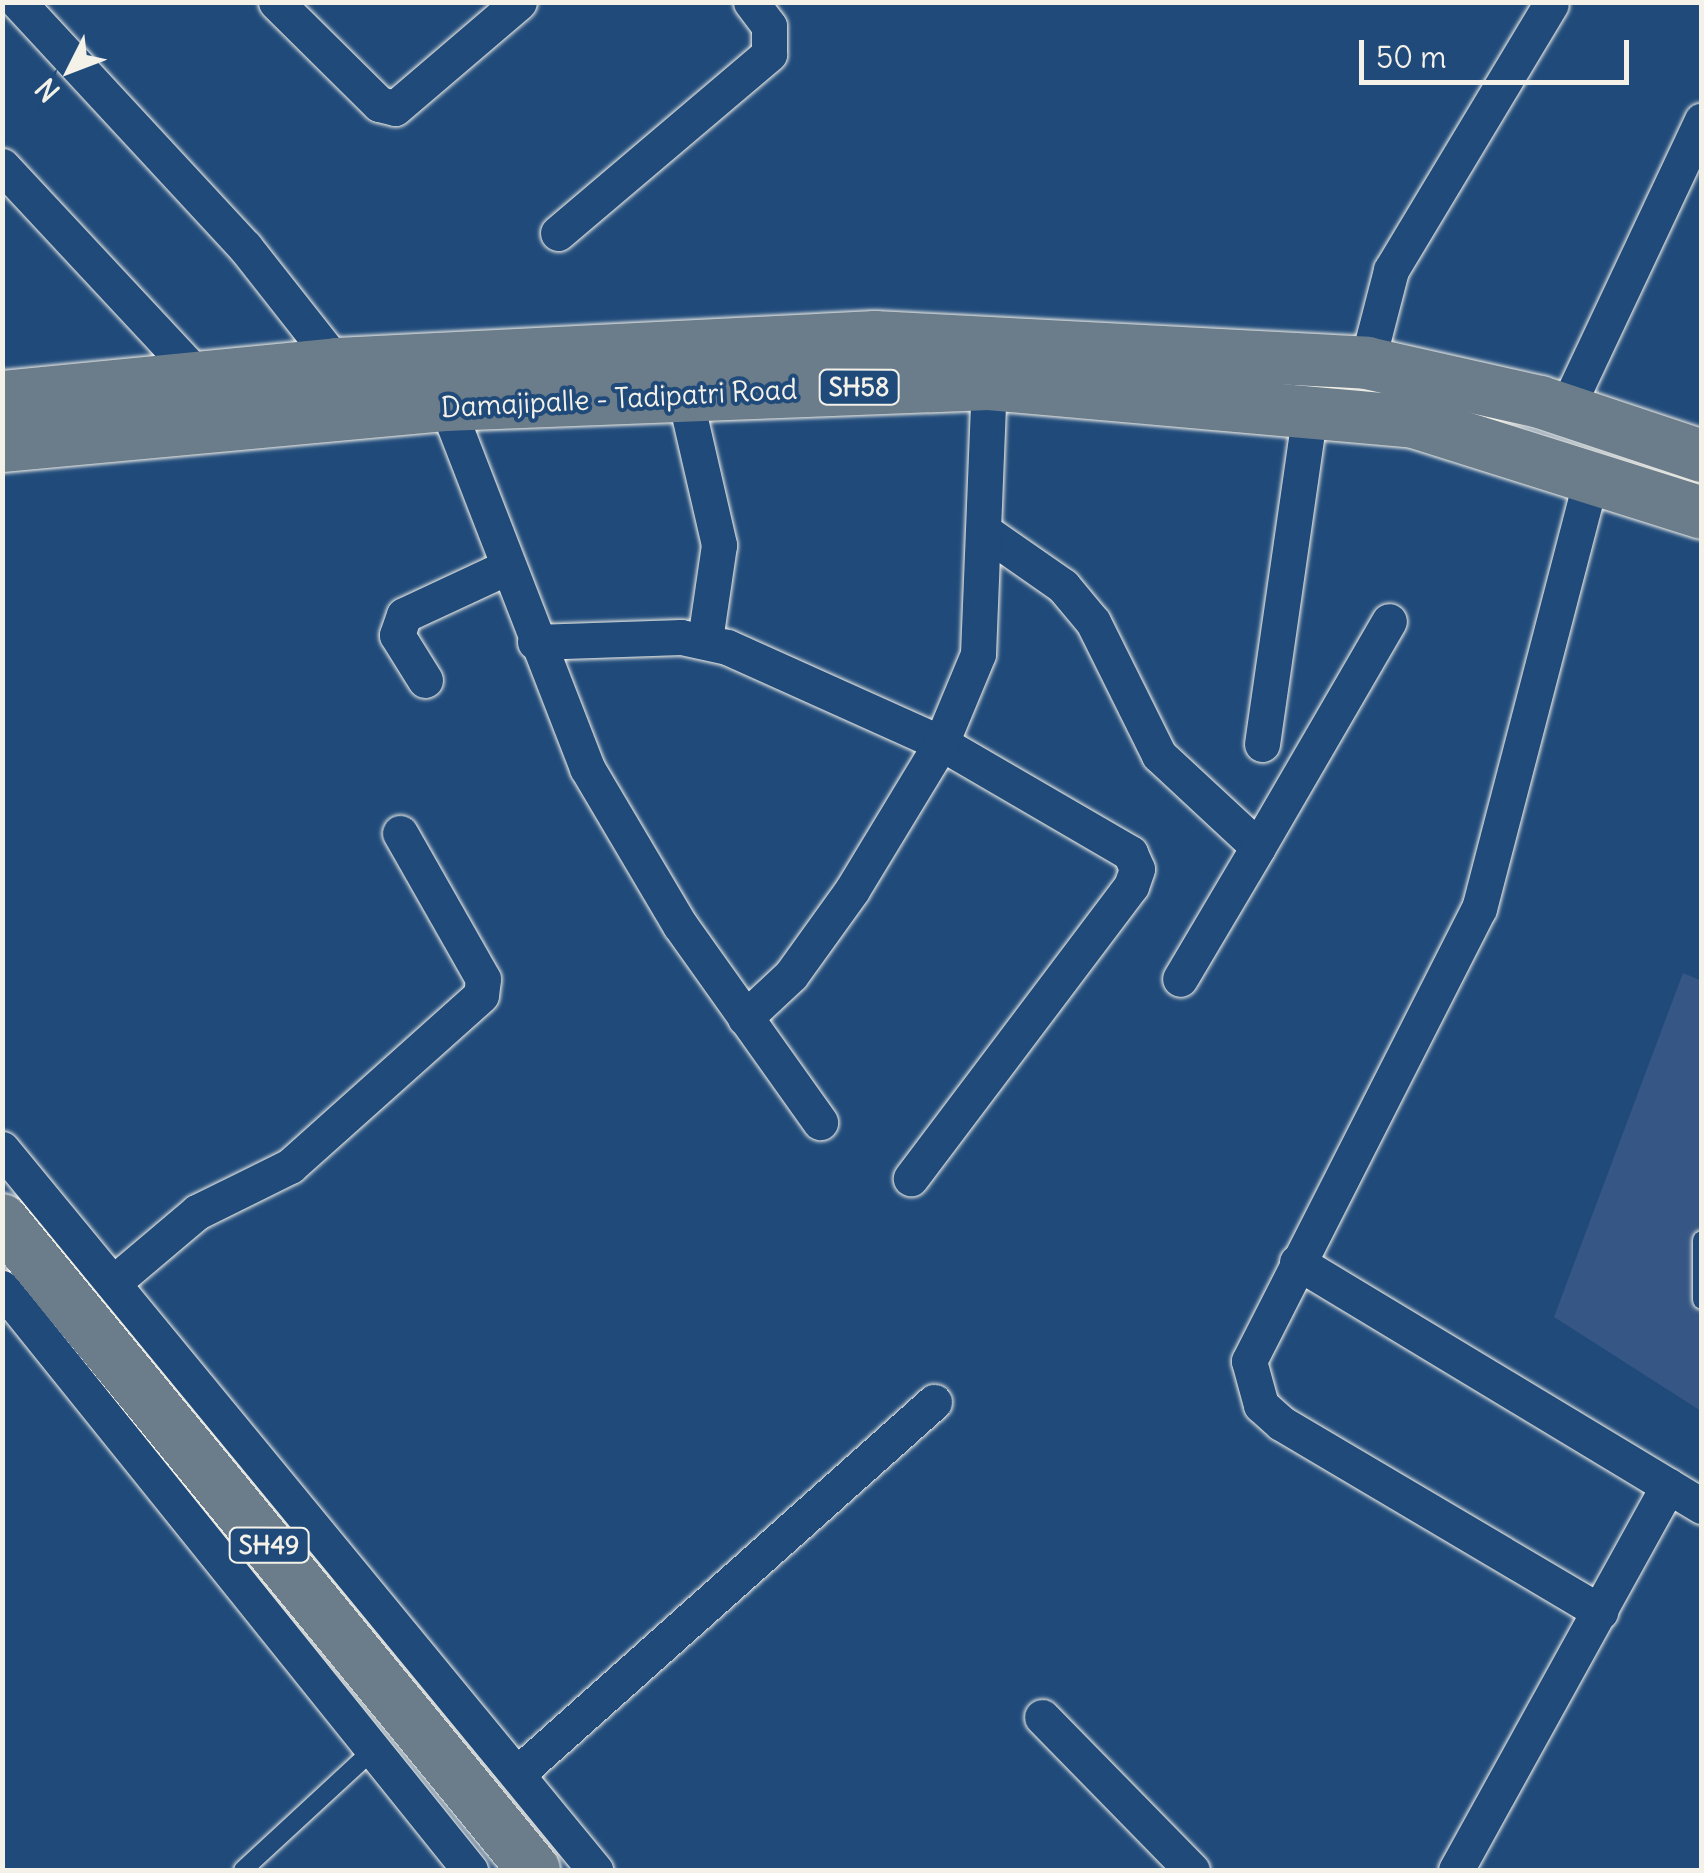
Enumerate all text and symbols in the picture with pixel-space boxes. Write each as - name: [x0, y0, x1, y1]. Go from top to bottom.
- north arrow: [20, 20, 120, 120]
- scale bar: [1364, 20, 1634, 82]
- text: 50 m: [1376, 38, 1446, 76]
- text: N: [28, 71, 68, 109]
- road number: SH58: [816, 367, 902, 407]
- street label: Damajipalle - Tadipatri Road: [440, 372, 798, 424]
- road number: SH49: [226, 1525, 312, 1565]

